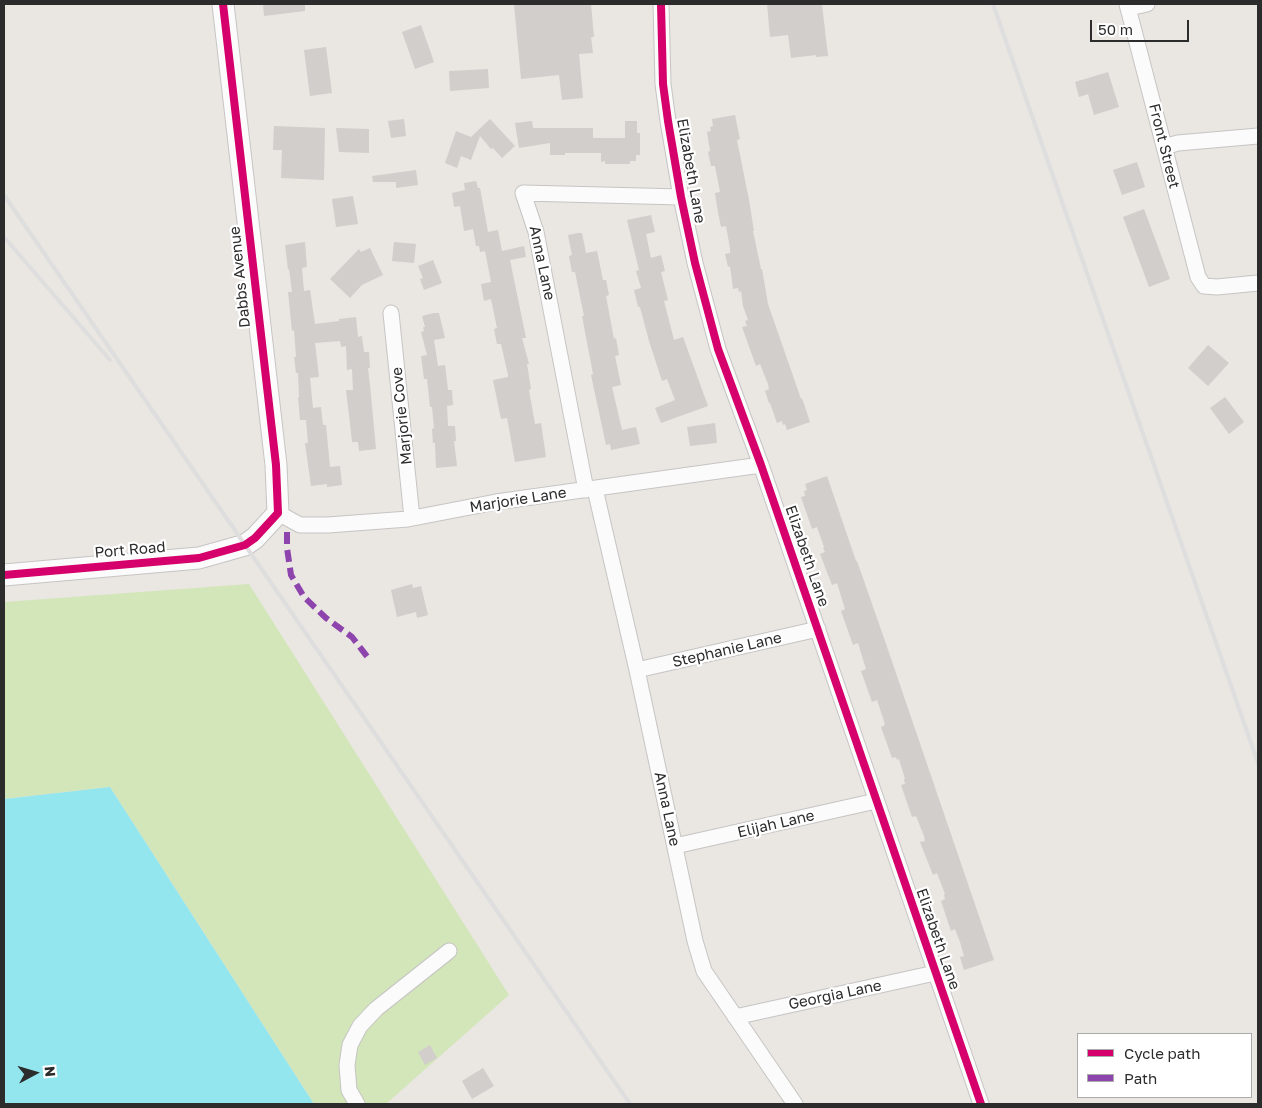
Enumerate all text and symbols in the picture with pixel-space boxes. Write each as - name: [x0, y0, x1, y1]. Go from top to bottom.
- scale bar: [1092, 10, 1191, 42]
- text: 50 m: [1098, 20, 1133, 38]
- street label: Front Street: [1145, 102, 1183, 190]
- street label: Elizabeth Lane: [673, 117, 709, 225]
- street label: Anna Lane: [525, 224, 559, 302]
- street label: Dabbs Avenue: [226, 225, 254, 329]
- street label: Marjorie Cove: [388, 366, 416, 466]
- street label: Marjorie Lane: [468, 483, 568, 517]
- street label: Elizabeth Lane: [781, 503, 833, 609]
- street label: Port Road: [94, 538, 166, 562]
- street label: Stephanie Lane: [671, 629, 783, 671]
- street label: Anna Lane: [650, 770, 684, 848]
- street label: Elijah Lane: [736, 806, 816, 842]
- street label: Elizabeth Lane: [912, 886, 964, 992]
- street label: Georgia Lane: [787, 976, 883, 1014]
- legend: [1077, 1033, 1252, 1098]
- text: Cycle path: [1124, 1044, 1200, 1062]
- north arrow: [10, 1048, 60, 1098]
- text: N: [41, 1065, 59, 1078]
- text: Path: [1124, 1069, 1157, 1087]

